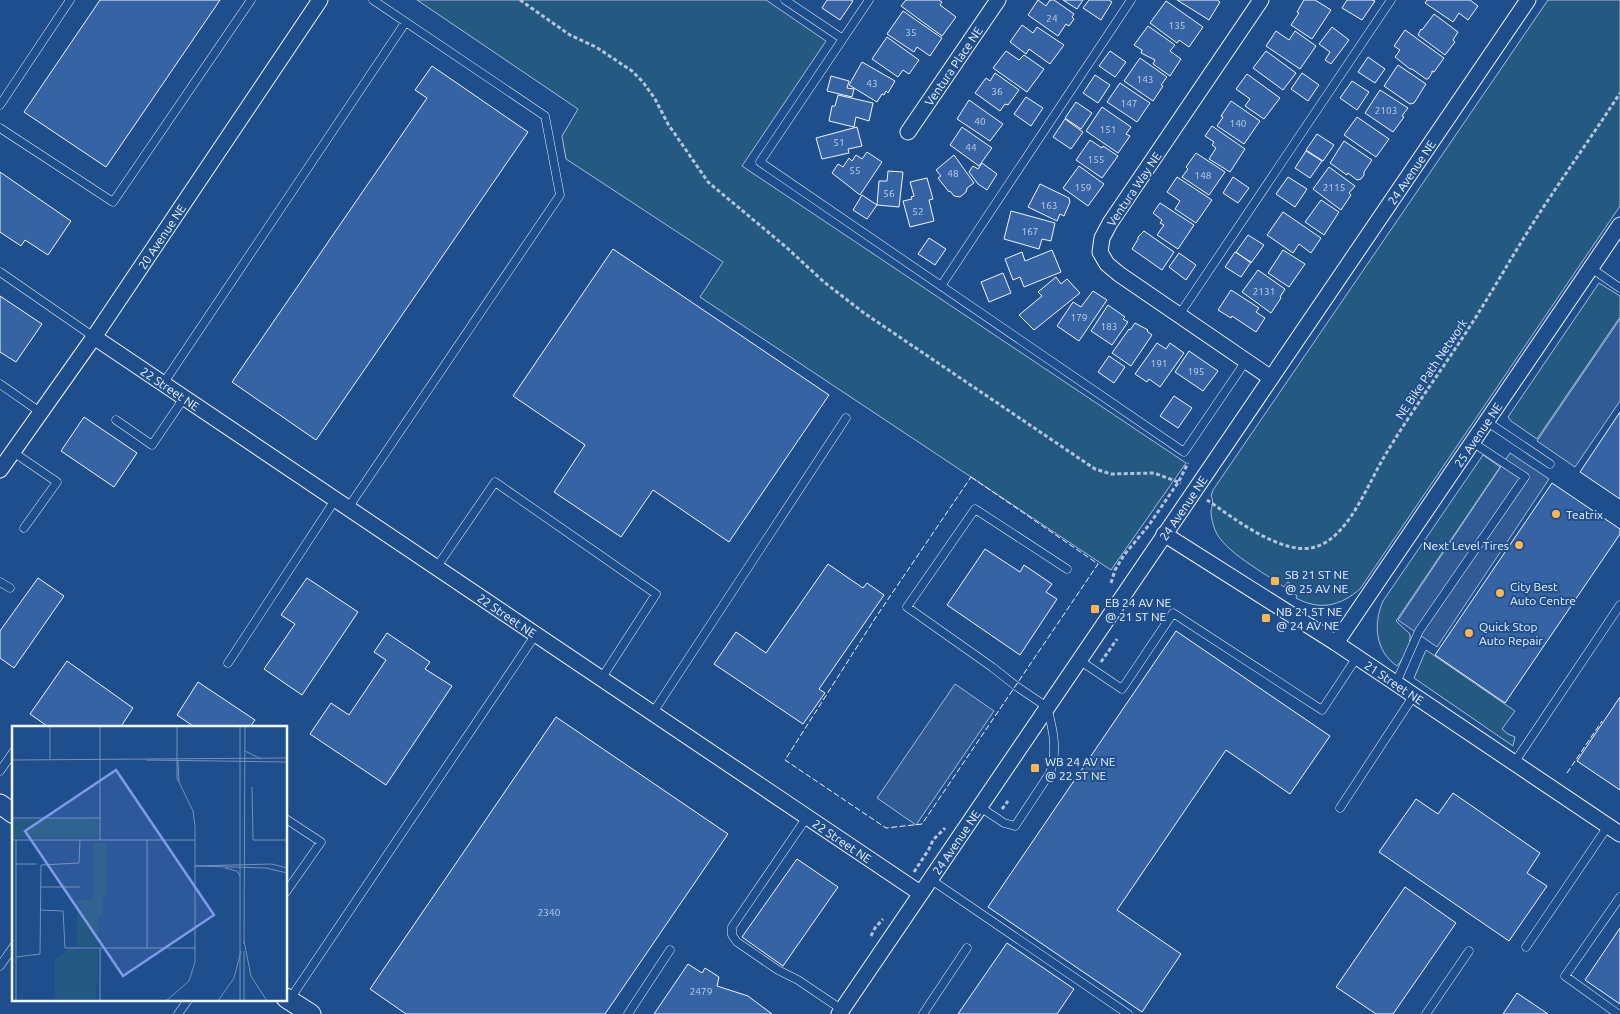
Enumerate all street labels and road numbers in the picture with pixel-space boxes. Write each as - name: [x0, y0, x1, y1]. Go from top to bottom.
- street label: Ventura Place NE: [922, 24, 985, 108]
- street label: 24 Avenue NE: [1385, 137, 1438, 207]
- street label: Ventura Way NE: [1104, 149, 1164, 229]
- street label: 20 Avenue NE: [135, 201, 188, 271]
- street label: NE Bike Path Network: [1393, 316, 1469, 422]
- street label: 22 Street NE: [139, 364, 202, 413]
- street label: 25 Avenue NE: [1451, 400, 1504, 469]
- street label: 24 Avenue NE: [1157, 473, 1210, 542]
- street label: 22 Street NE: [475, 591, 539, 640]
- street label: 21 Street NE: [1363, 658, 1426, 707]
- street label: 24 Avenue NE: [929, 807, 982, 877]
- street label: 22 Street NE: [810, 816, 874, 865]

